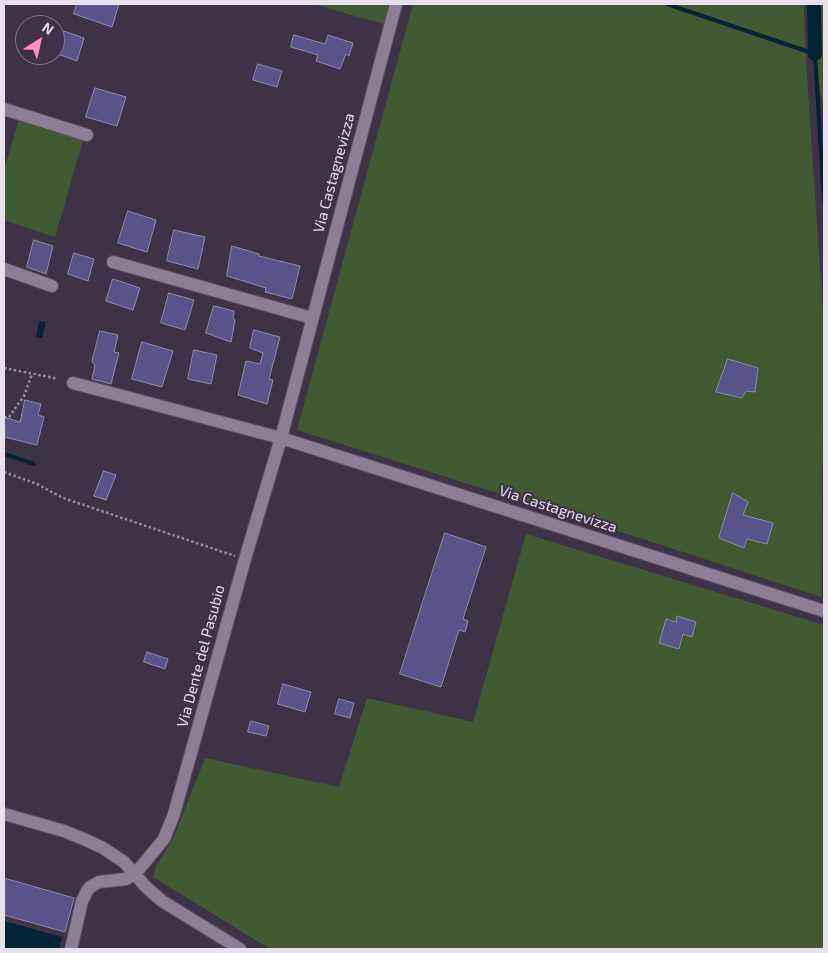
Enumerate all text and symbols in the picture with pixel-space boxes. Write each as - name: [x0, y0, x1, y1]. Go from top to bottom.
- north arrow: [15, 15, 65, 65]
- text: N: [39, 18, 57, 38]
- street label: Via Castagnevizza: [309, 111, 359, 235]
- street label: Via Castagnevizza: [497, 481, 619, 537]
- street label: Via Dente del Pasubio: [173, 583, 229, 729]

